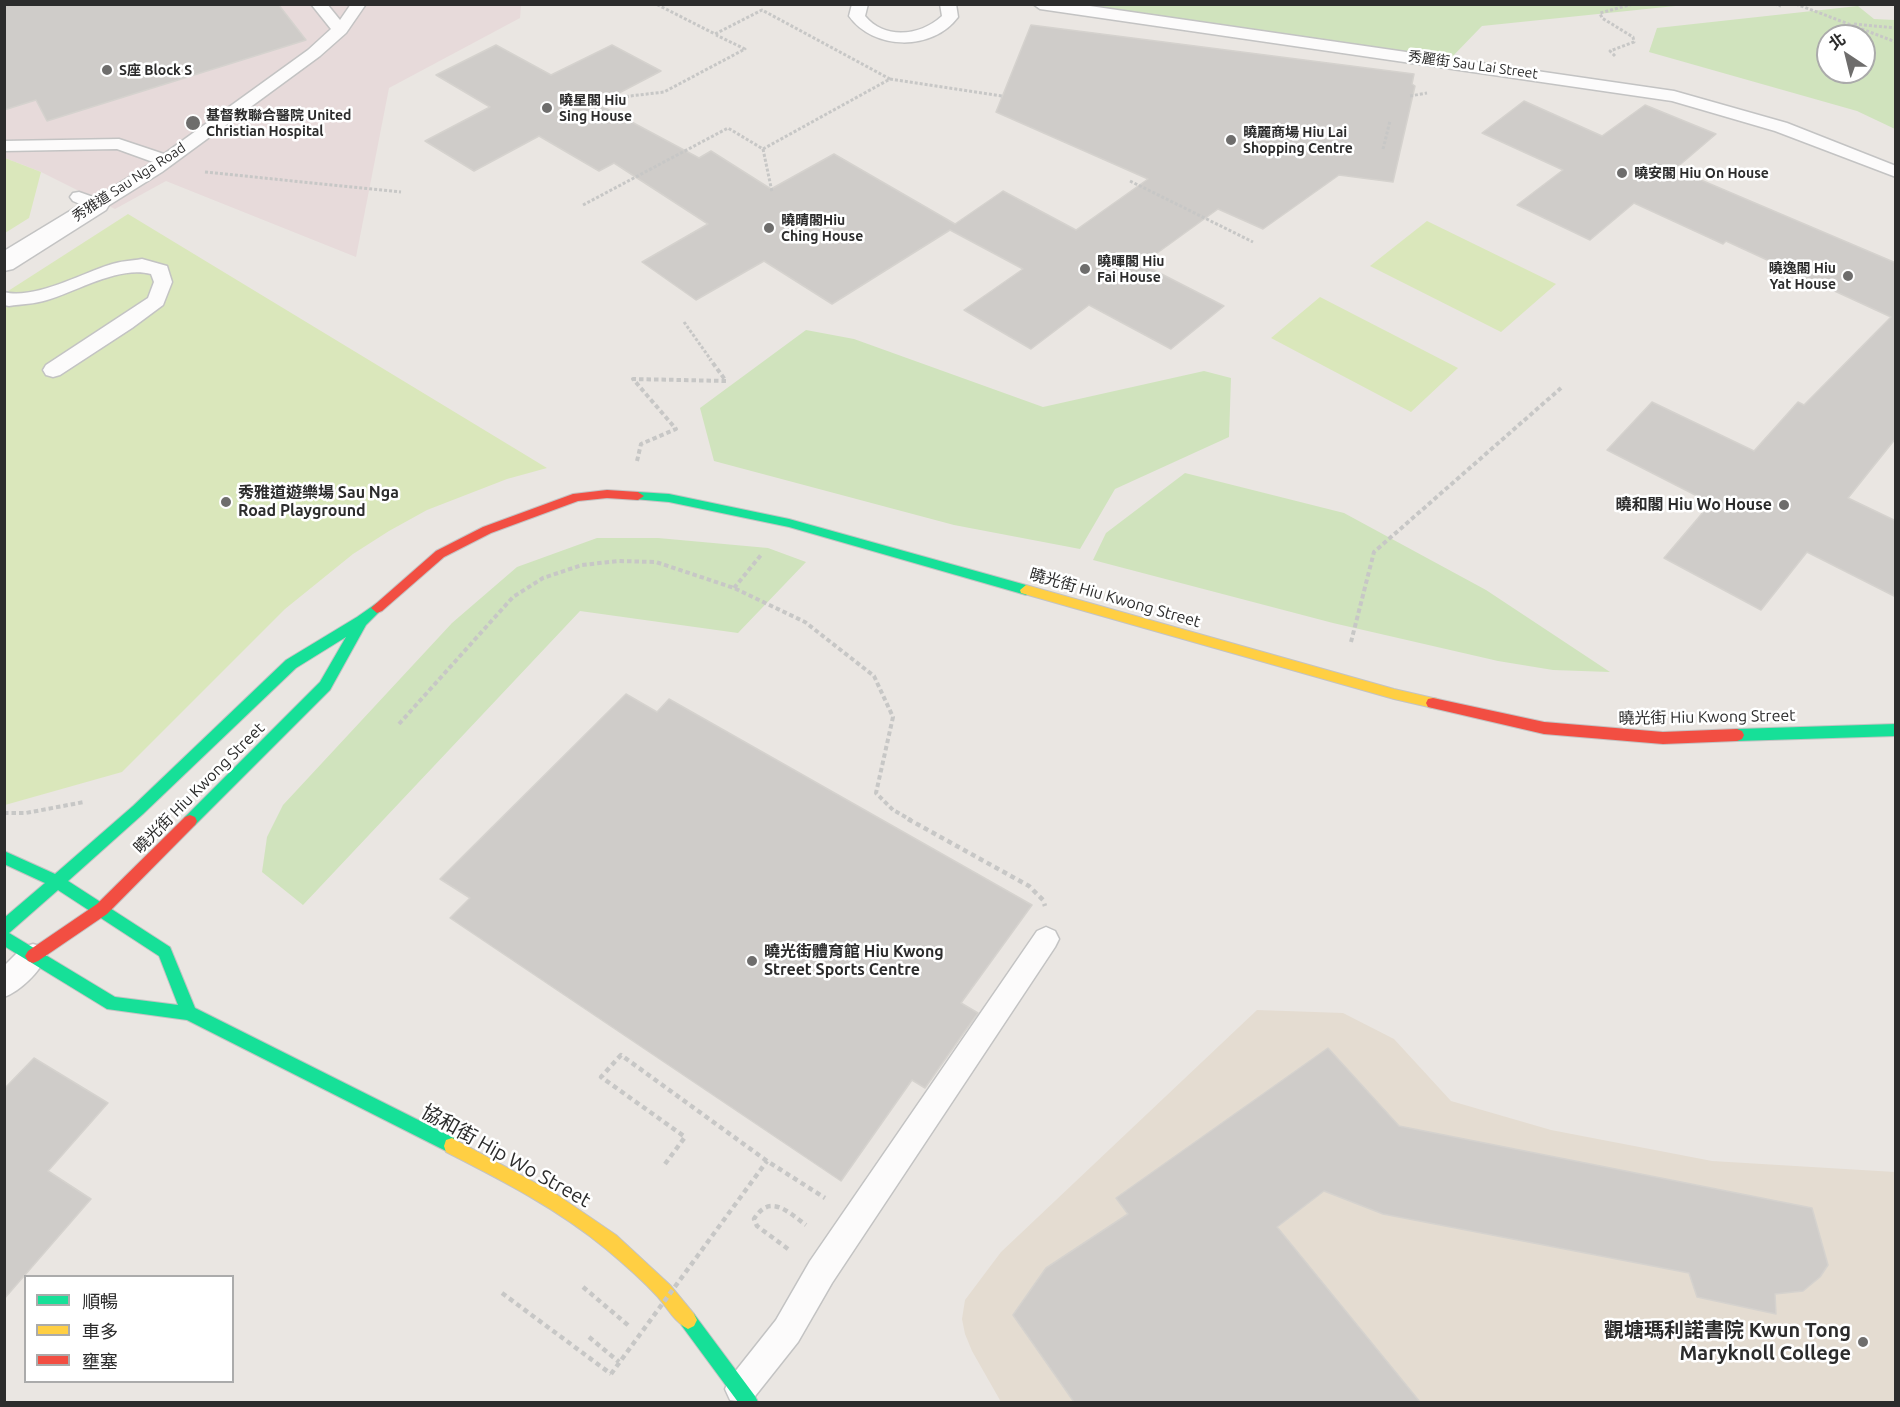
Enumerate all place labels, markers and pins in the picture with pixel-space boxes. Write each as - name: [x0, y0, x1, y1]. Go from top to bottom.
- place label: S座 Block S: [119, 62, 192, 78]
- marker: S座 Block S: [100, 63, 114, 77]
- place label: 曉星閣 Hiu Sing House: [559, 92, 632, 124]
- marker: 曉星閣 Hiu Sing House: [540, 101, 554, 115]
- place label: 基督教聯合醫院 United Christian Hospital: [206, 107, 351, 140]
- marker: 基督教聯合醫院 United Christian Hospital: [184, 114, 202, 132]
- place label: 曉麗商場 Hiu Lai Shopping Centre: [1243, 124, 1353, 156]
- marker: 曉麗商場 Hiu Lai Shopping Centre: [1224, 133, 1238, 147]
- place label: 曉安閣 Hiu On House: [1634, 165, 1769, 181]
- marker: 曉安閣 Hiu On House: [1615, 166, 1629, 180]
- place label: 曉晴閣Hiu Ching House: [781, 212, 863, 244]
- marker: 曉晴閣Hiu Ching House: [762, 221, 776, 235]
- place label: 曉暉閣 Hiu Fai House: [1097, 253, 1165, 286]
- place label: 曉逸閣 Hiu Yat House: [1768, 260, 1836, 292]
- marker: 曉暉閣 Hiu Fai House: [1078, 262, 1092, 276]
- marker: 曉逸閣 Hiu Yat House: [1841, 269, 1855, 283]
- place label: 秀雅道遊樂場 Sau Nga Road Playground: [238, 483, 399, 521]
- marker: 秀雅道遊樂場 Sau Nga Road Playground: [219, 495, 233, 509]
- place label: 曉和閣 Hiu Wo House: [1616, 495, 1772, 515]
- marker: 曉和閣 Hiu Wo House: [1777, 498, 1791, 512]
- place label: 曉光街體育館 Hiu Kwong Street Sports Centre: [764, 942, 944, 980]
- marker: 曉光街體育館 Hiu Kwong Street Sports Centre: [745, 954, 759, 968]
- place label: 觀塘瑪利諾書院 Kwun Tong Maryknoll College: [1604, 1318, 1851, 1365]
- marker: 觀塘瑪利諾書院 Kwun Tong Maryknoll College: [1856, 1335, 1870, 1349]

